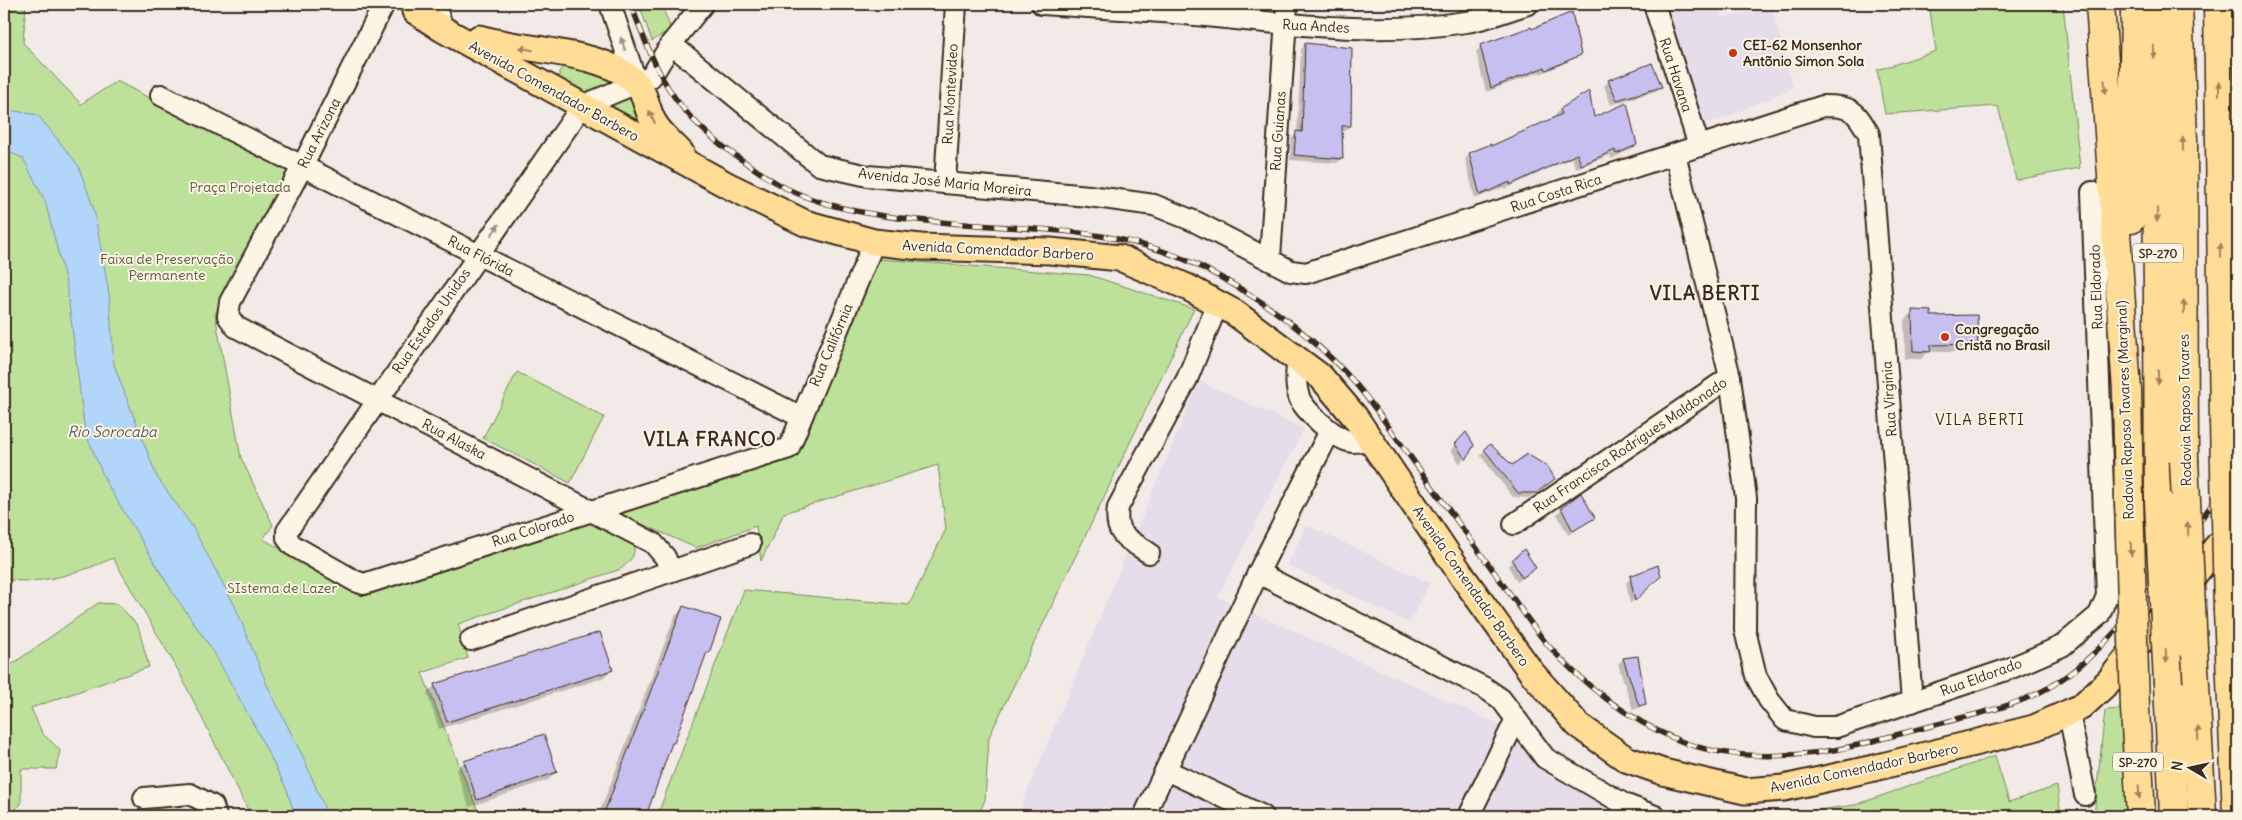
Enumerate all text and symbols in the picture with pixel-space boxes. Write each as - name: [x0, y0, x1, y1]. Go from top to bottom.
- street label: Rua Andes: [1282, 15, 1350, 37]
- one-way arrow: [619, 36, 627, 51]
- street label: Rua Havana: [1656, 36, 1696, 114]
- place label: CEI-62 Monsenhor Antõnio Simon Sola: [1743, 36, 1864, 70]
- street label: Avenida Comendador Barbero: [466, 37, 642, 145]
- street label: Rua Montevideo: [938, 43, 962, 145]
- one-way arrow: [518, 45, 534, 53]
- one-way arrow: [2150, 45, 2158, 61]
- marker: CEI-62 Monsenhor Antõnio Simon Sola: [1727, 47, 1739, 59]
- one-way arrow: [2215, 79, 2223, 95]
- one-way arrow: [2102, 80, 2110, 96]
- street label: Rua Guianas: [1266, 90, 1290, 172]
- street label: Rua Arizona: [294, 95, 344, 171]
- one-way arrow: [648, 110, 656, 124]
- one-way arrow: [2179, 136, 2187, 152]
- street label: Avenida José Maria Moreira: [857, 164, 1033, 200]
- street label: Rua Costa Rica: [1508, 170, 1604, 216]
- park label: Praça Projetada: [189, 178, 291, 196]
- one-way arrow: [2153, 207, 2161, 223]
- one-way arrow: [490, 223, 500, 237]
- street label: Rua Flórida: [445, 232, 517, 280]
- street label: Avenida Comendador Barbero: [902, 236, 1094, 264]
- one-way arrow: [2216, 242, 2224, 258]
- street label: Rua Eldorado: [2086, 244, 2106, 330]
- road number: SP-270: [2133, 244, 2183, 262]
- park label: Faixa de Preservação Permanente: [100, 250, 234, 284]
- street label: Rua Estados Unidos: [388, 265, 474, 377]
- district label: VILA BERTI: [1650, 281, 1760, 305]
- one-way arrow: [2180, 298, 2188, 314]
- street label: Rodovia Raposo Tavares (Marginal): [2112, 300, 2138, 520]
- street label: Rua Califórnia: [805, 301, 857, 389]
- place label: Congregação Cristã no Brasil: [1955, 320, 2050, 354]
- marker: Congregação Cristã no Brasil: [1939, 331, 1951, 343]
- street label: Rodovia Raposo Tavares: [2175, 334, 2195, 486]
- street label: Rua Virgínia: [1877, 361, 1901, 437]
- one-way arrow: [2154, 370, 2162, 386]
- street label: Rua Francisca Rodrigues Maldonado: [1530, 373, 1730, 517]
- district label: VILA BERTI: [1935, 410, 2025, 429]
- street label: Rua Alaska: [419, 415, 489, 463]
- water label: Rio Sorocaba: [67, 422, 158, 441]
- district label: VILA FRANCO: [643, 427, 777, 451]
- street label: Avenida Comendador Barbero: [1409, 502, 1533, 670]
- street label: Rua Colorado: [489, 507, 577, 551]
- one-way arrow: [2183, 521, 2191, 537]
- one-way arrow: [2127, 541, 2135, 557]
- park label: SIstema de Lazer: [227, 579, 337, 597]
- one-way arrow: [2163, 648, 2171, 664]
- street label: Rua Eldorado: [1938, 654, 2024, 700]
- one-way arrow: [2193, 724, 2201, 740]
- street label: Avenida Comendador Barbero: [1768, 739, 1960, 797]
- north arrow: [2164, 742, 2214, 792]
- road number: SP-270: [2113, 752, 2163, 772]
- text: N: [2168, 760, 2187, 772]
- one-way arrow: [2136, 784, 2144, 800]

